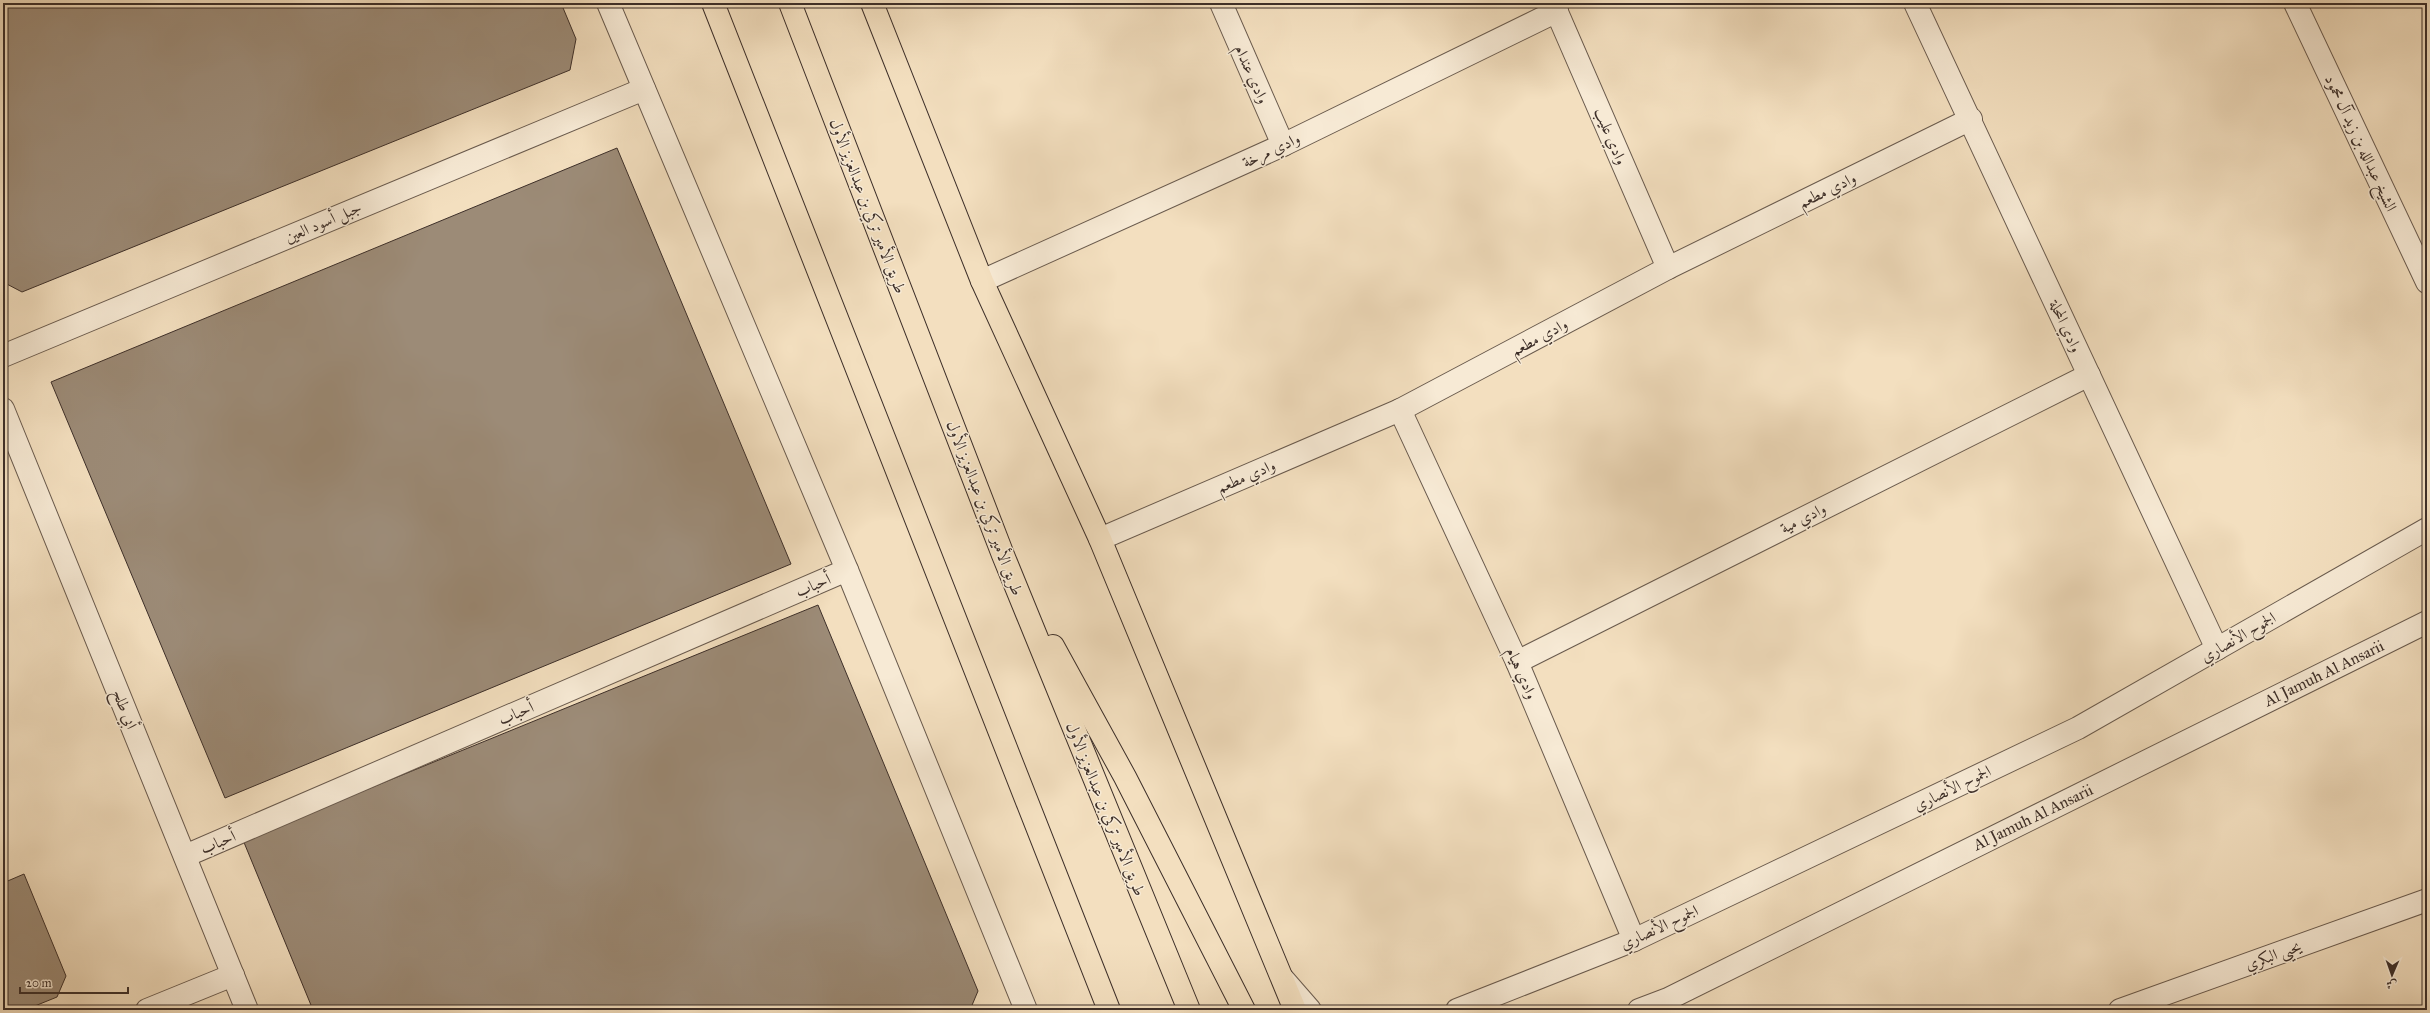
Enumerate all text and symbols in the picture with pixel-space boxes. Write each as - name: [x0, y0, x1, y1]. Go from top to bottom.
- street label: وادي عندام: [1226, 42, 1273, 108]
- street label: الشيخ عبدالله بن زيد آل محمود: [2316, 72, 2401, 216]
- street label: وادي عليب: [1588, 105, 1632, 169]
- street label: طريق الأمير تركي بن عبدالعزيز الأول: [823, 115, 912, 297]
- street label: وادي مرخة: [1239, 128, 1304, 174]
- street label: وادي مطعم: [1795, 168, 1862, 218]
- street label: جبل أسود العين: [281, 196, 365, 248]
- street label: وادي المحلة: [2042, 296, 2086, 357]
- street label: وادي مطعم: [1507, 314, 1574, 365]
- street label: طريق الأمير تركي بن عبدالعزيز الأول: [940, 417, 1029, 599]
- street label: وادي مطعم: [1214, 455, 1281, 502]
- street label: وادي مية: [1777, 498, 1830, 540]
- street label: أحباب: [792, 567, 834, 602]
- street label: الجموح الأنصاري: [2196, 606, 2282, 671]
- street label: Al Jamuh Al Ansarii: [2260, 635, 2388, 712]
- street label: وادي هيام: [1498, 644, 1542, 704]
- street label: أبي طلح: [104, 686, 144, 734]
- street label: أحباب: [495, 695, 537, 730]
- street label: طريق الأمير تركي بن عبدالعزيز الأول: [1060, 719, 1151, 900]
- street label: الجموح الأنصاري: [1909, 759, 1996, 819]
- street label: Al Jamuh Al Ansarii: [1969, 779, 2097, 856]
- street label: أحباب: [197, 824, 239, 859]
- street label: الجموح الأنصاري: [1616, 899, 1703, 958]
- street label: يحيى البكري: [2242, 936, 2306, 978]
- north arrow: [2372, 955, 2412, 995]
- scale bar: [20, 969, 128, 995]
- text: 20 m: [26, 976, 52, 990]
- text: ش: [2386, 978, 2397, 991]

